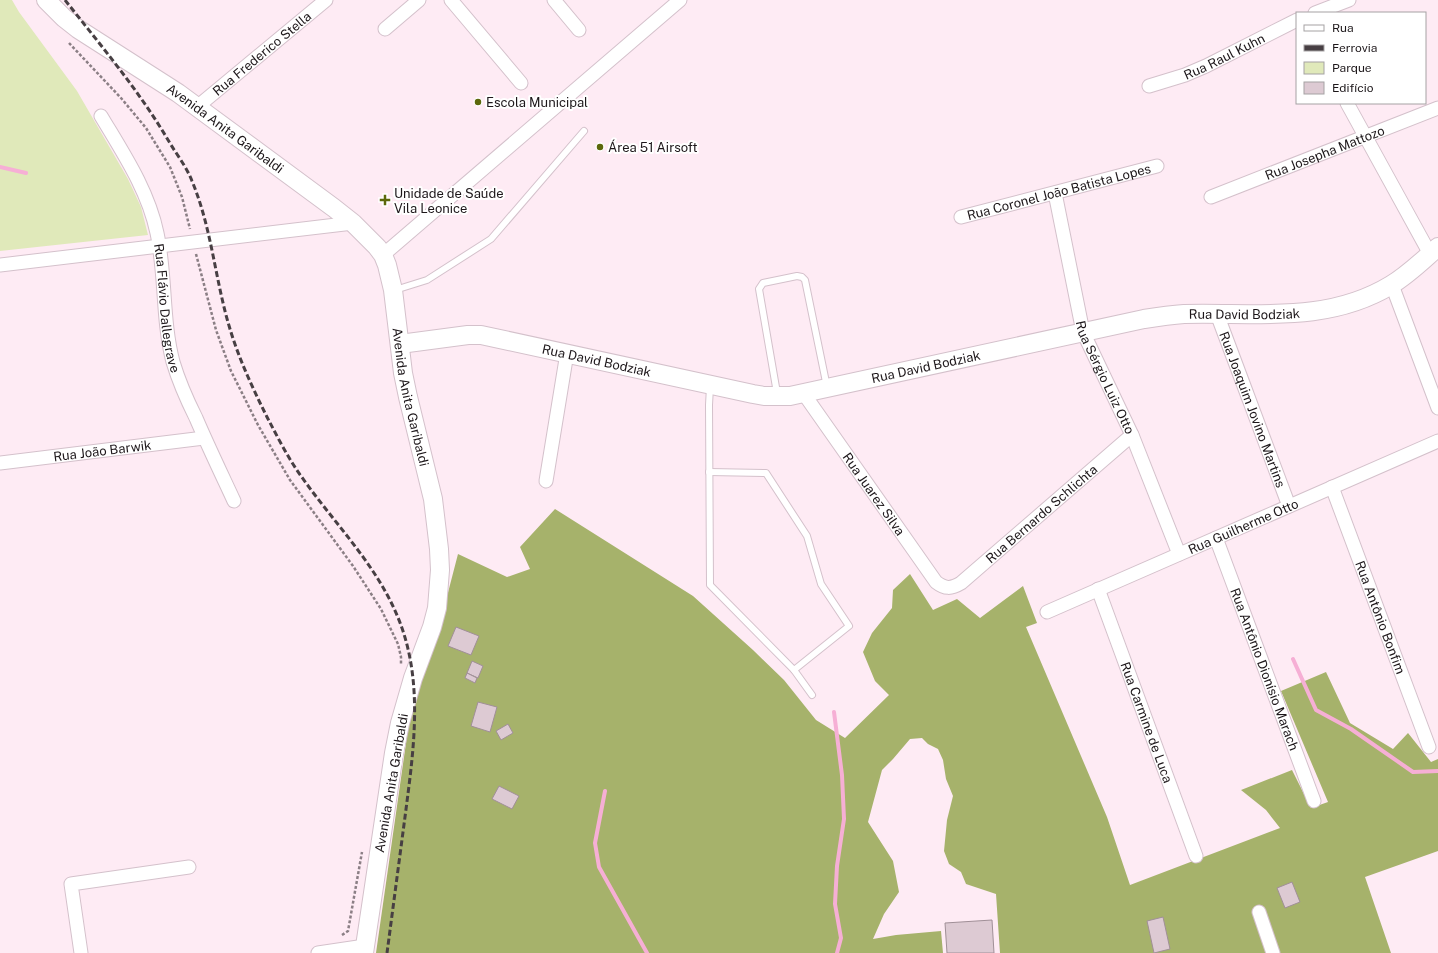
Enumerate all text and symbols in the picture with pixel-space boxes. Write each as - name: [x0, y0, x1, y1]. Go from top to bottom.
- street label: Rua Frederico Stella: [210, 9, 314, 99]
- legend: [1296, 12, 1426, 104]
- text: Rua: [1332, 21, 1354, 35]
- street label: Rua Raul Kuhn: [1181, 31, 1267, 83]
- text: Ferrovia: [1332, 41, 1377, 55]
- text: Parque: [1332, 61, 1372, 75]
- street label: Avenida Anita Garibaldi: [164, 81, 286, 176]
- text: Edifício: [1332, 81, 1374, 95]
- place label: Escola Municipal: [486, 95, 588, 110]
- marker: Escola Municipal: [473, 97, 483, 107]
- street label: Rua Josepha Mattozo: [1263, 123, 1387, 183]
- place label: Área 51 Airsoft: [608, 139, 698, 155]
- marker: Área 51 Airsoft: [595, 142, 605, 152]
- street label: Rua Coronel João Batista Lopes: [965, 161, 1152, 223]
- place label: Unidade de Saúde Vila Leonice: [394, 186, 504, 216]
- marker: Unidade de Saúde Vila Leonice: [379, 194, 391, 206]
- street label: Rua Flávio Dallegrave: [151, 242, 183, 375]
- street label: Rua David Bodziak: [1189, 306, 1301, 322]
- street label: Rua Sérgio Luiz Otto: [1073, 319, 1137, 436]
- street label: Avenida Anita Garibaldi: [390, 327, 432, 468]
- street label: Rua Joaquim Jovino Martins: [1216, 330, 1288, 490]
- street label: Rua David Bodziak: [541, 341, 653, 380]
- street label: Rua David Bodziak: [870, 348, 982, 386]
- street label: Rua João Barwik: [52, 438, 152, 464]
- street label: Rua Juarez Silva: [840, 450, 908, 538]
- street label: Rua Bernardo Schlichta: [983, 462, 1100, 566]
- street label: Rua Guilherme Otto: [1186, 496, 1301, 557]
- street label: Rua Antônio Bonfim: [1352, 559, 1408, 676]
- street label: Rua Antônio Dionísio Marach: [1227, 586, 1302, 753]
- street label: Rua Carmine de Luca: [1117, 660, 1175, 785]
- street label: Avenida Anita Garibaldi: [372, 712, 411, 854]

